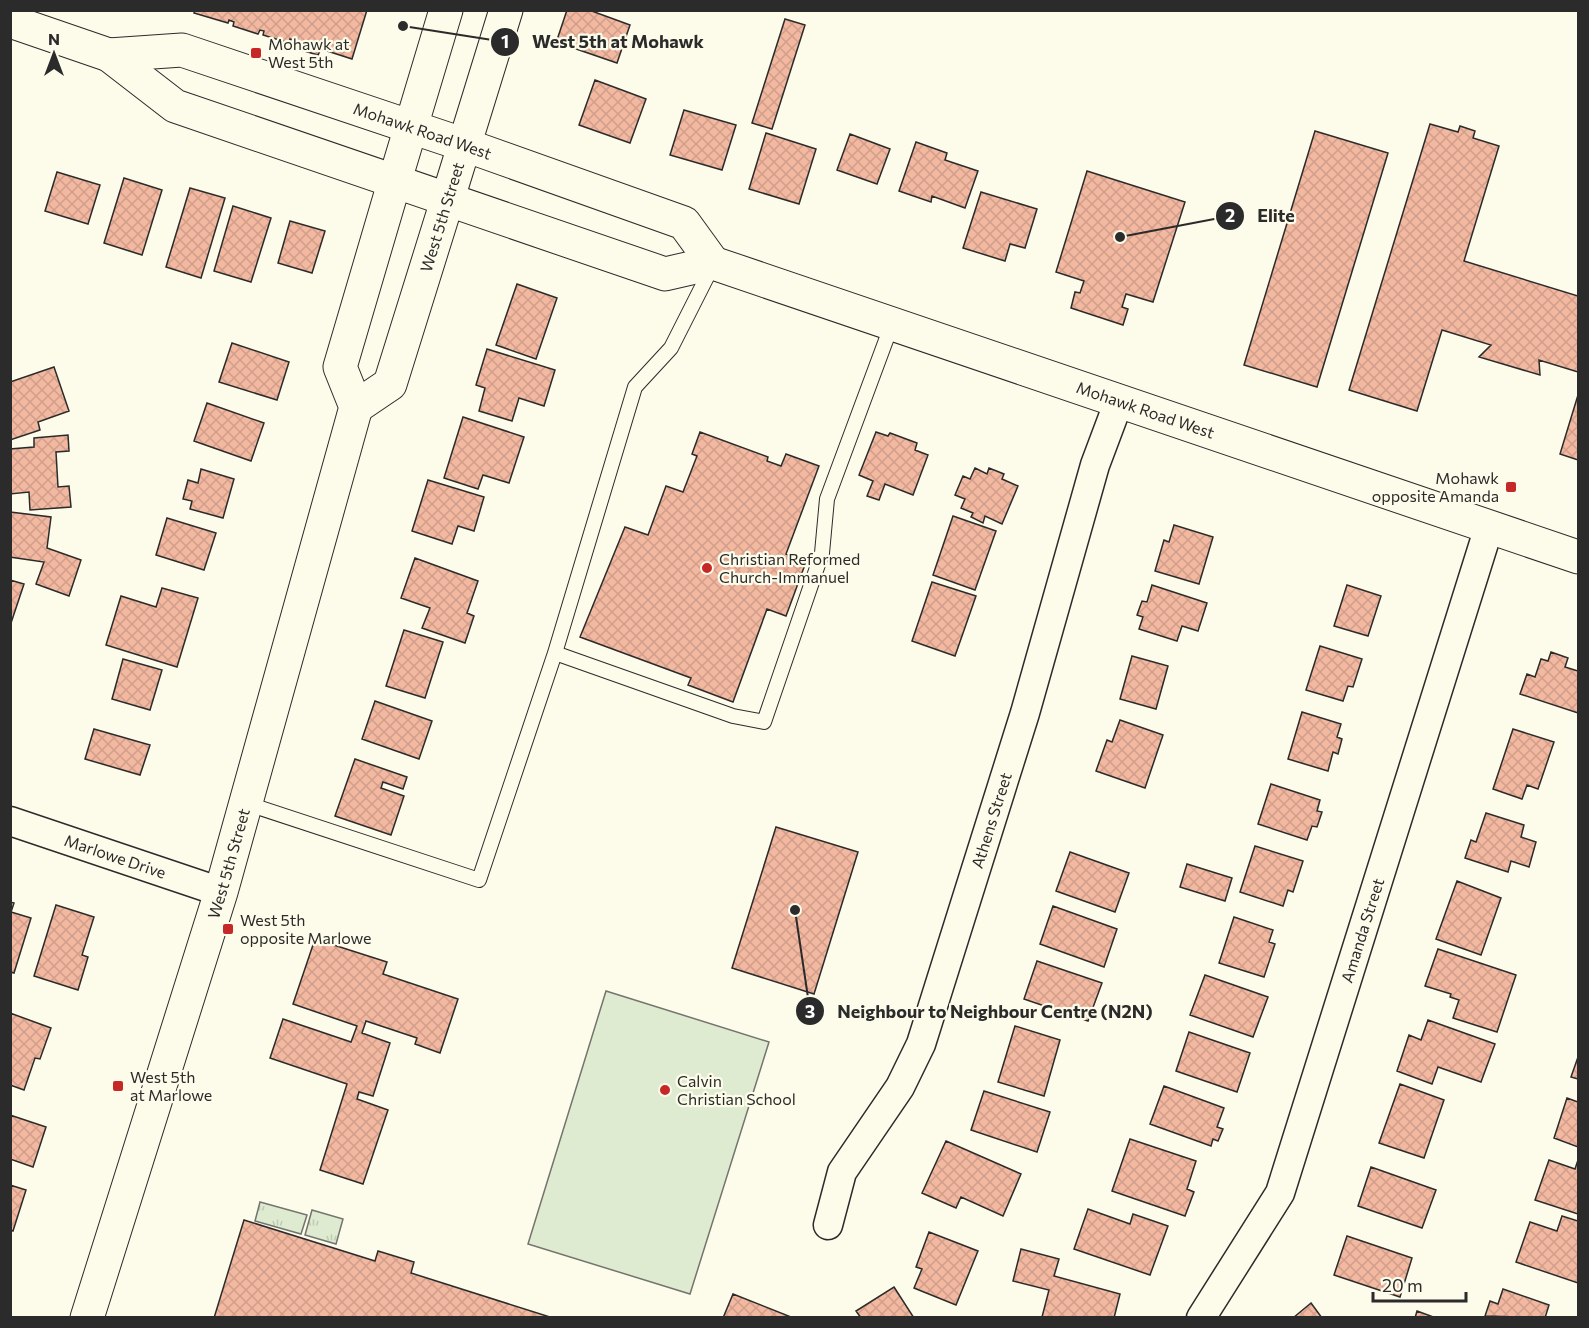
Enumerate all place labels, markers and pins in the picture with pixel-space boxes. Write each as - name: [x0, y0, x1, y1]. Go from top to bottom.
- callout: West 5th at Mohawk: [490, 24, 716, 60]
- place label: Mohawk at West 5th: [268, 34, 350, 71]
- marker: Mohawk at West 5th: [249, 46, 263, 60]
- callout: Elite: [1215, 198, 1307, 234]
- place label: Mohawk opposite Amanda: [1372, 468, 1499, 505]
- marker: Mohawk opposite Amanda: [1504, 480, 1518, 494]
- place label: Christian Reformed Church-Immanuel: [719, 549, 860, 586]
- marker: Christian Reformed Church-Immanuel: [700, 561, 714, 575]
- place label: West 5th opposite Marlowe: [240, 910, 371, 947]
- marker: West 5th opposite Marlowe: [221, 922, 235, 936]
- callout: Neighbour to Neighbour Centre (N2N): [795, 993, 1165, 1029]
- place label: West 5th at Marlowe: [130, 1067, 212, 1104]
- place label: Calvin Christian School: [677, 1071, 796, 1108]
- marker: West 5th at Marlowe: [111, 1079, 125, 1093]
- marker: Calvin Christian School: [658, 1083, 672, 1097]

